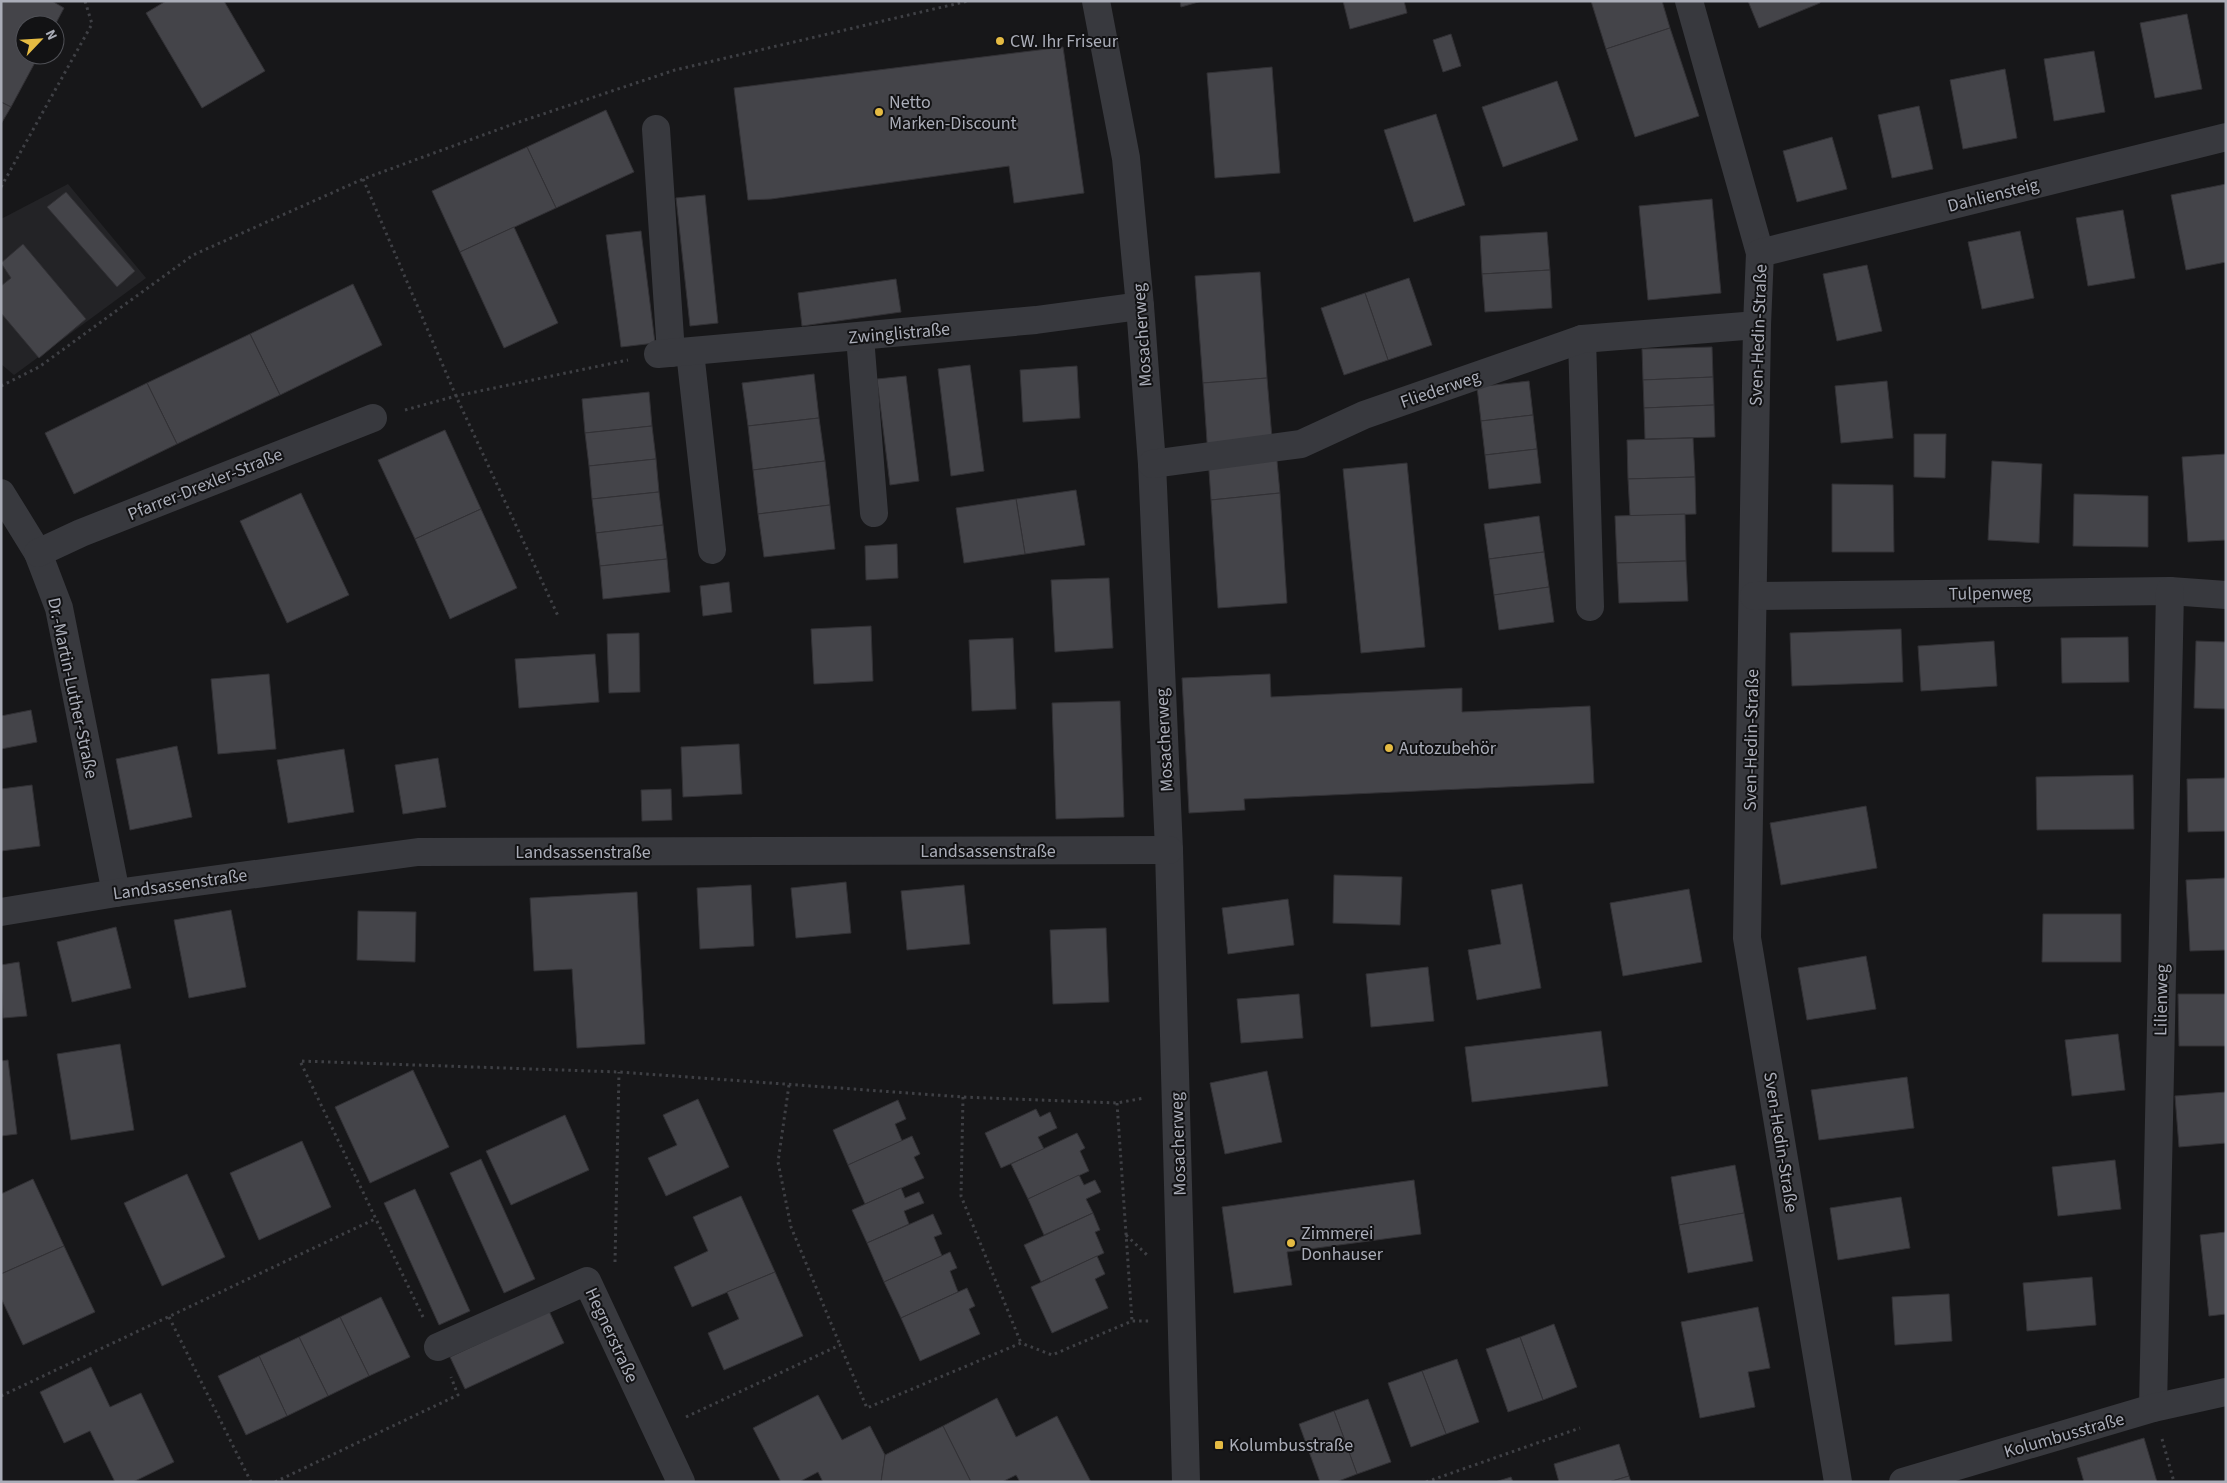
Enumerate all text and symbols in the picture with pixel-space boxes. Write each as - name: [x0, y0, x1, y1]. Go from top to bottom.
- north arrow: [15, 15, 65, 65]
- text: N: [40, 26, 62, 43]
- place label: CW. Ihr Friseur: [1010, 29, 1119, 54]
- marker: CW. Ihr Friseur: [994, 35, 1006, 47]
- place label: Netto Marken-Discount: [889, 90, 1017, 136]
- marker: Netto Marken-Discount: [873, 106, 885, 118]
- street label: Dahliensteig: [1945, 172, 2041, 219]
- street label: Sven-Hedin-Straße: [1744, 264, 1773, 406]
- street label: Mosacherweg: [1126, 282, 1159, 388]
- street label: Zwinglistraße: [847, 317, 951, 350]
- street label: Fliederweg: [1397, 364, 1483, 415]
- street label: Pfarrer-Drexler-Straße: [124, 442, 286, 527]
- street label: Tulpenweg: [1948, 580, 2032, 607]
- street label: Dr.-Martin-Luther-Straße: [41, 595, 104, 781]
- street label: Sven-Hedin-Straße: [1738, 669, 1765, 811]
- street label: Mosacherweg: [1149, 688, 1180, 792]
- place label: Autozubehör: [1399, 736, 1497, 761]
- marker: Autozubehör: [1383, 742, 1395, 754]
- street label: Landsassenstraße: [920, 839, 1056, 864]
- street label: Landsassenstraße: [515, 840, 651, 865]
- street label: Landsassenstraße: [111, 863, 249, 906]
- street label: Lilienweg: [2148, 964, 2175, 1036]
- street label: Sven-Hedin-Straße: [1757, 1070, 1804, 1214]
- street label: Mosacherweg: [1164, 1092, 1193, 1196]
- place label: Zimmerei Donhauser: [1301, 1221, 1384, 1267]
- marker: Zimmerei Donhauser: [1285, 1237, 1297, 1249]
- street label: Hegnerstraße: [579, 1284, 644, 1387]
- street label: Kolumbusstraße: [2001, 1406, 2127, 1465]
- place label: Kolumbusstraße: [1229, 1433, 1353, 1458]
- marker: Kolumbusstraße: [1213, 1439, 1225, 1451]

